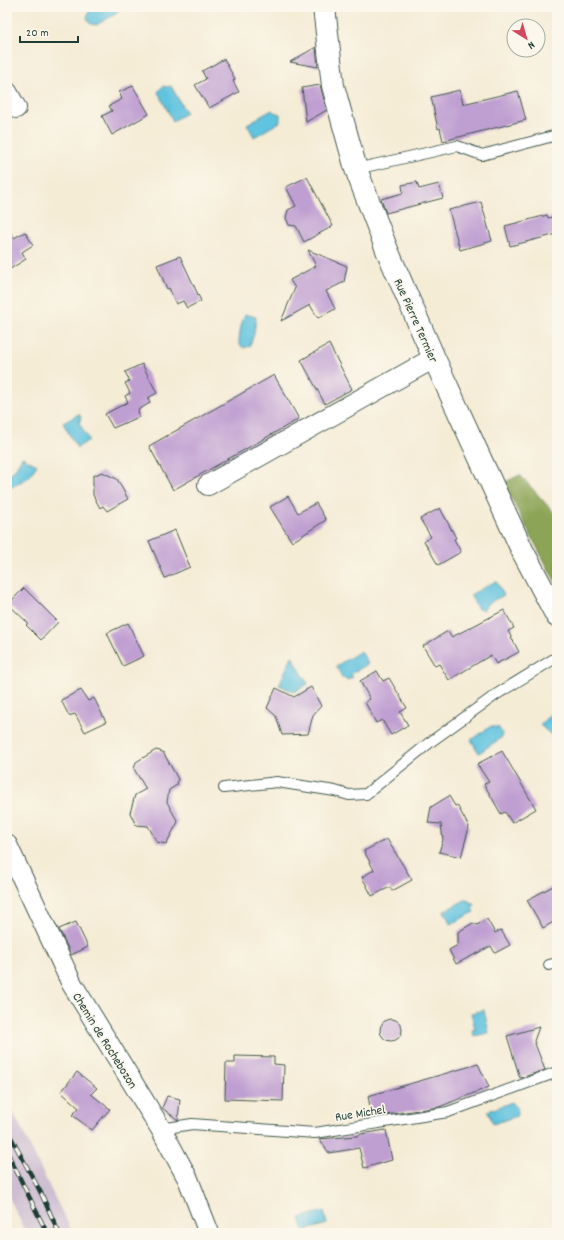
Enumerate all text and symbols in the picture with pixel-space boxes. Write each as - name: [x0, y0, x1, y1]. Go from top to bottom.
- scale bar: [20, 18, 78, 44]
- north arrow: [506, 18, 546, 58]
- text: 20 m: [26, 25, 49, 42]
- text: N: [523, 36, 538, 53]
- street label: Rue Pierre Termier: [388, 276, 442, 366]
- street label: Chemin de Rochebozon: [67, 989, 141, 1093]
- street label: Rue Michel: [334, 1101, 387, 1128]

